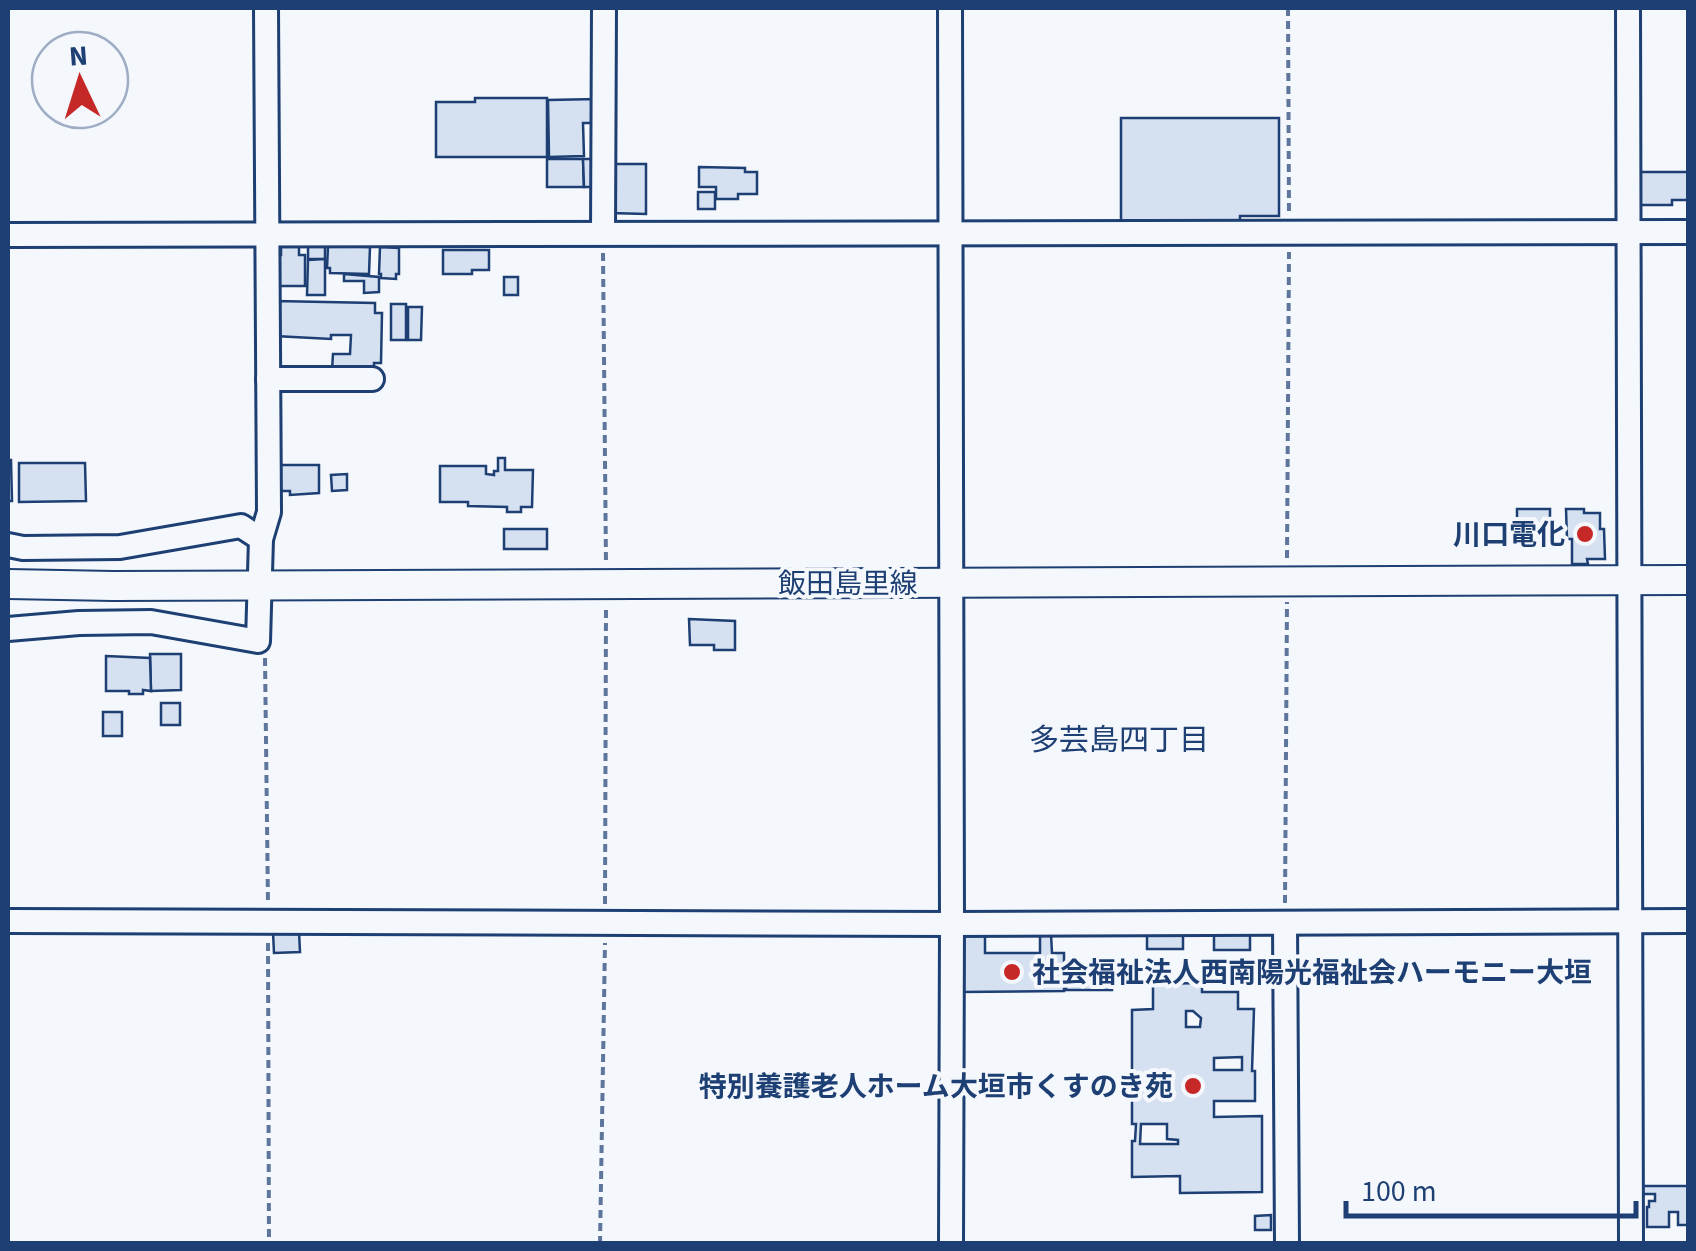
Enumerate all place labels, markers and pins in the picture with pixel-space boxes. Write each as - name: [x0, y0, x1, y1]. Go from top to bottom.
- place label: 川口電化: [1453, 515, 1565, 555]
- marker: 川口電化: [1574, 523, 1596, 545]
- place label: 社会福祉法人西南陽光福祉会ハーモニー大垣: [1032, 953, 1592, 993]
- marker: 社会福祉法人西南陽光福祉会ハーモニー大垣: [1001, 961, 1023, 983]
- place label: 特別養護老人ホーム大垣市くすのき苑: [699, 1067, 1173, 1107]
- marker: 特別養護老人ホーム大垣市くすのき苑: [1182, 1075, 1204, 1097]

